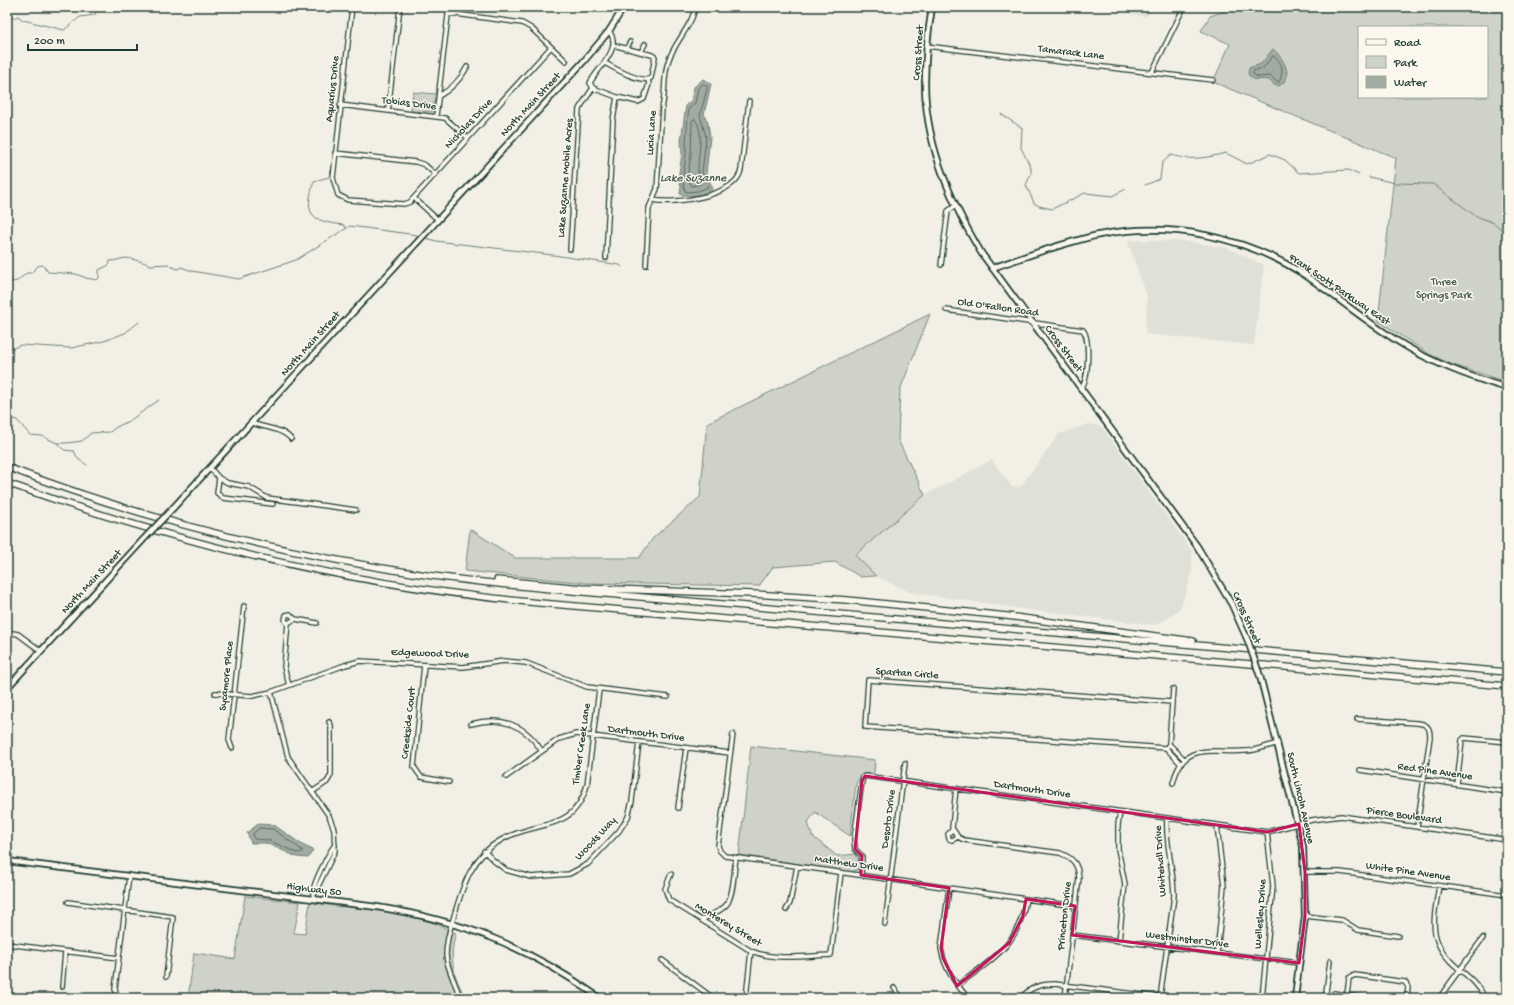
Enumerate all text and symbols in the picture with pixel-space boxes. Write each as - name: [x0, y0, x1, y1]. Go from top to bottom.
- street label: Cross Street: [911, 23, 927, 81]
- scale bar: [28, 26, 137, 52]
- legend: [1358, 26, 1488, 98]
- text: 200 m: [34, 35, 65, 49]
- text: Road: [1394, 37, 1421, 51]
- street label: Tamarack Lane: [1036, 43, 1105, 63]
- street label: Aquarius Drive: [324, 55, 342, 123]
- text: Park: [1393, 57, 1419, 71]
- street label: North Main Street: [498, 69, 565, 139]
- text: Water: [1394, 77, 1428, 91]
- street label: Tobias Drive: [380, 95, 437, 113]
- street label: Nicholas Drive: [443, 96, 495, 152]
- street label: Lucia Lane: [644, 110, 660, 156]
- street label: Lake Suzanne Mobile Acres: [556, 117, 576, 238]
- water label: Lake Suzanne: [660, 172, 727, 186]
- street label: Frank Scott Parkway East: [1285, 251, 1393, 329]
- park label: Three Springs Park: [1416, 277, 1473, 302]
- street label: Old O'Fallon Road: [957, 296, 1041, 320]
- street label: North Main Street: [279, 308, 344, 379]
- street label: Cross Street: [1041, 323, 1085, 376]
- street label: North Main Street: [59, 546, 126, 616]
- street label: Cross Street: [1229, 590, 1263, 647]
- street label: Sycamore Place: [217, 640, 237, 711]
- street label: Edgewood Drive: [391, 647, 470, 661]
- street label: Spartan Circle: [875, 666, 939, 682]
- street label: Creekside Court: [399, 685, 419, 760]
- street label: Timber Creek Lane: [570, 702, 594, 787]
- street label: Dartmouth Drive: [606, 723, 685, 745]
- street label: South Lincoln Avenue: [1284, 751, 1316, 845]
- street label: Red Pine Avenue: [1397, 761, 1474, 783]
- street label: Dartmouth Drive: [992, 779, 1071, 801]
- street label: Desoto Drive: [879, 788, 899, 850]
- street label: Pierce Boulevard: [1365, 805, 1444, 827]
- street label: Woods Way: [573, 814, 619, 863]
- street label: Whitehall Drive: [1153, 825, 1169, 897]
- street label: Matthew Drive: [814, 853, 885, 875]
- street label: White Pine Avenue: [1365, 860, 1451, 884]
- street label: Wellesley Drive: [1253, 879, 1269, 949]
- street label: Highway 50: [286, 881, 342, 899]
- street label: Princeton Drive: [1055, 881, 1075, 952]
- street label: Monterey Street: [692, 900, 765, 950]
- street label: Westminster Drive: [1145, 929, 1230, 951]

